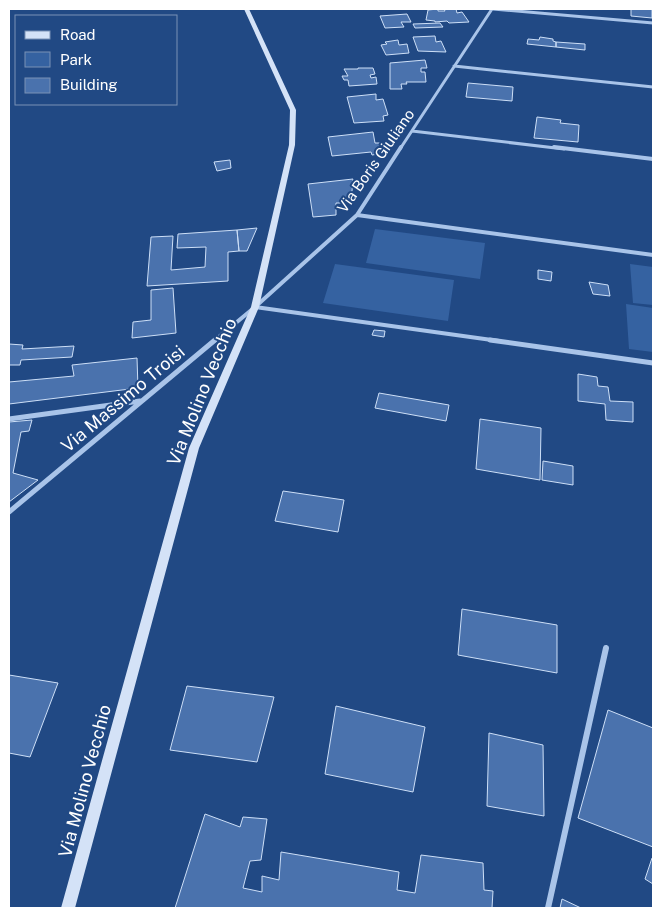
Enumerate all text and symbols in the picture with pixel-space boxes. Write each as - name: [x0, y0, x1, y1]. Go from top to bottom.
- legend: [15, 15, 178, 105]
- text: Road: [60, 26, 96, 43]
- text: Park: [60, 51, 92, 68]
- text: Building: [60, 76, 118, 93]
- street label: Via Boris Giuliano: [334, 106, 418, 216]
- street label: Via Molino Vecchio: [162, 315, 241, 469]
- street label: Via Massimo Troisi: [57, 341, 189, 456]
- street label: Via Molino Vecchio: [54, 702, 115, 859]

